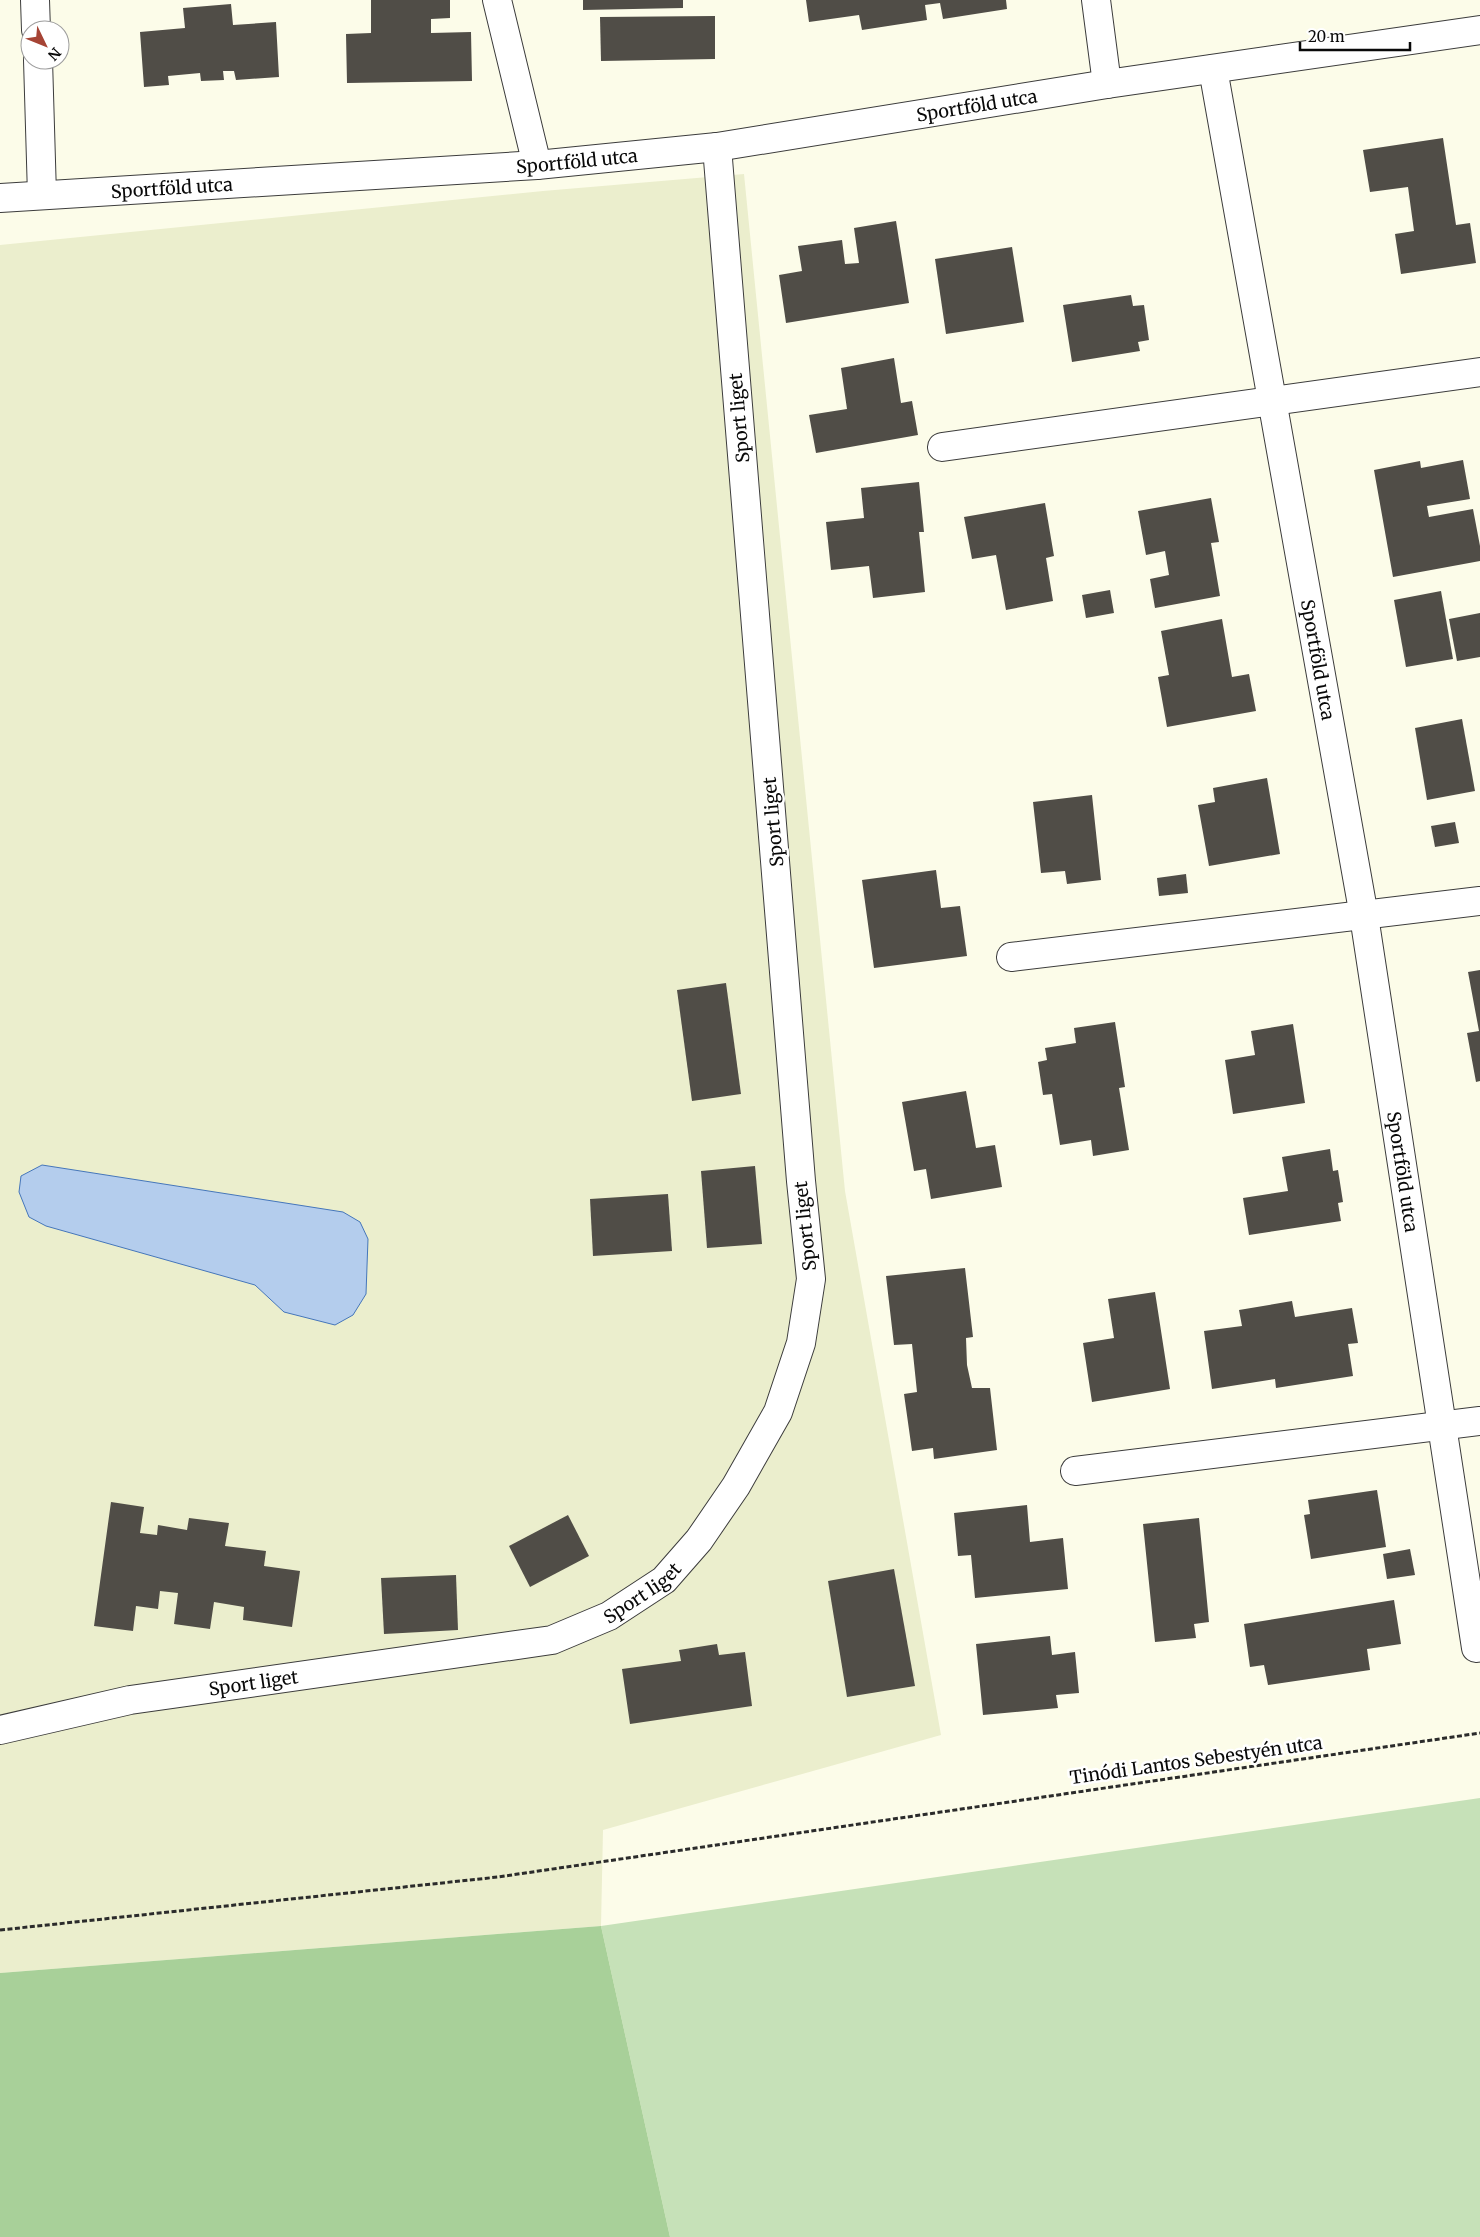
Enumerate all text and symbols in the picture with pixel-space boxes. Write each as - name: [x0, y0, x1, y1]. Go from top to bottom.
- north arrow: [20, 20, 70, 70]
- scale bar: [1300, 20, 1410, 52]
- text: 20 m: [1308, 27, 1345, 46]
- text: N: [44, 44, 65, 64]
- street label: Sportföld utca: [915, 84, 1039, 126]
- street label: Sportföld utca: [515, 143, 639, 178]
- street label: Sportföld utca: [110, 172, 234, 203]
- street label: Sport liget: [724, 372, 754, 464]
- street label: Sportföld utca: [1296, 598, 1340, 722]
- street label: Sport liget: [758, 776, 788, 868]
- street label: Sportföld utca: [1383, 1110, 1424, 1234]
- street label: Sport liget: [789, 1180, 821, 1272]
- street label: Sport liget: [599, 1557, 686, 1628]
- street label: Sport liget: [207, 1665, 300, 1700]
- street label: Tinódi Lantos Sebestyén utca: [1068, 1731, 1324, 1789]

